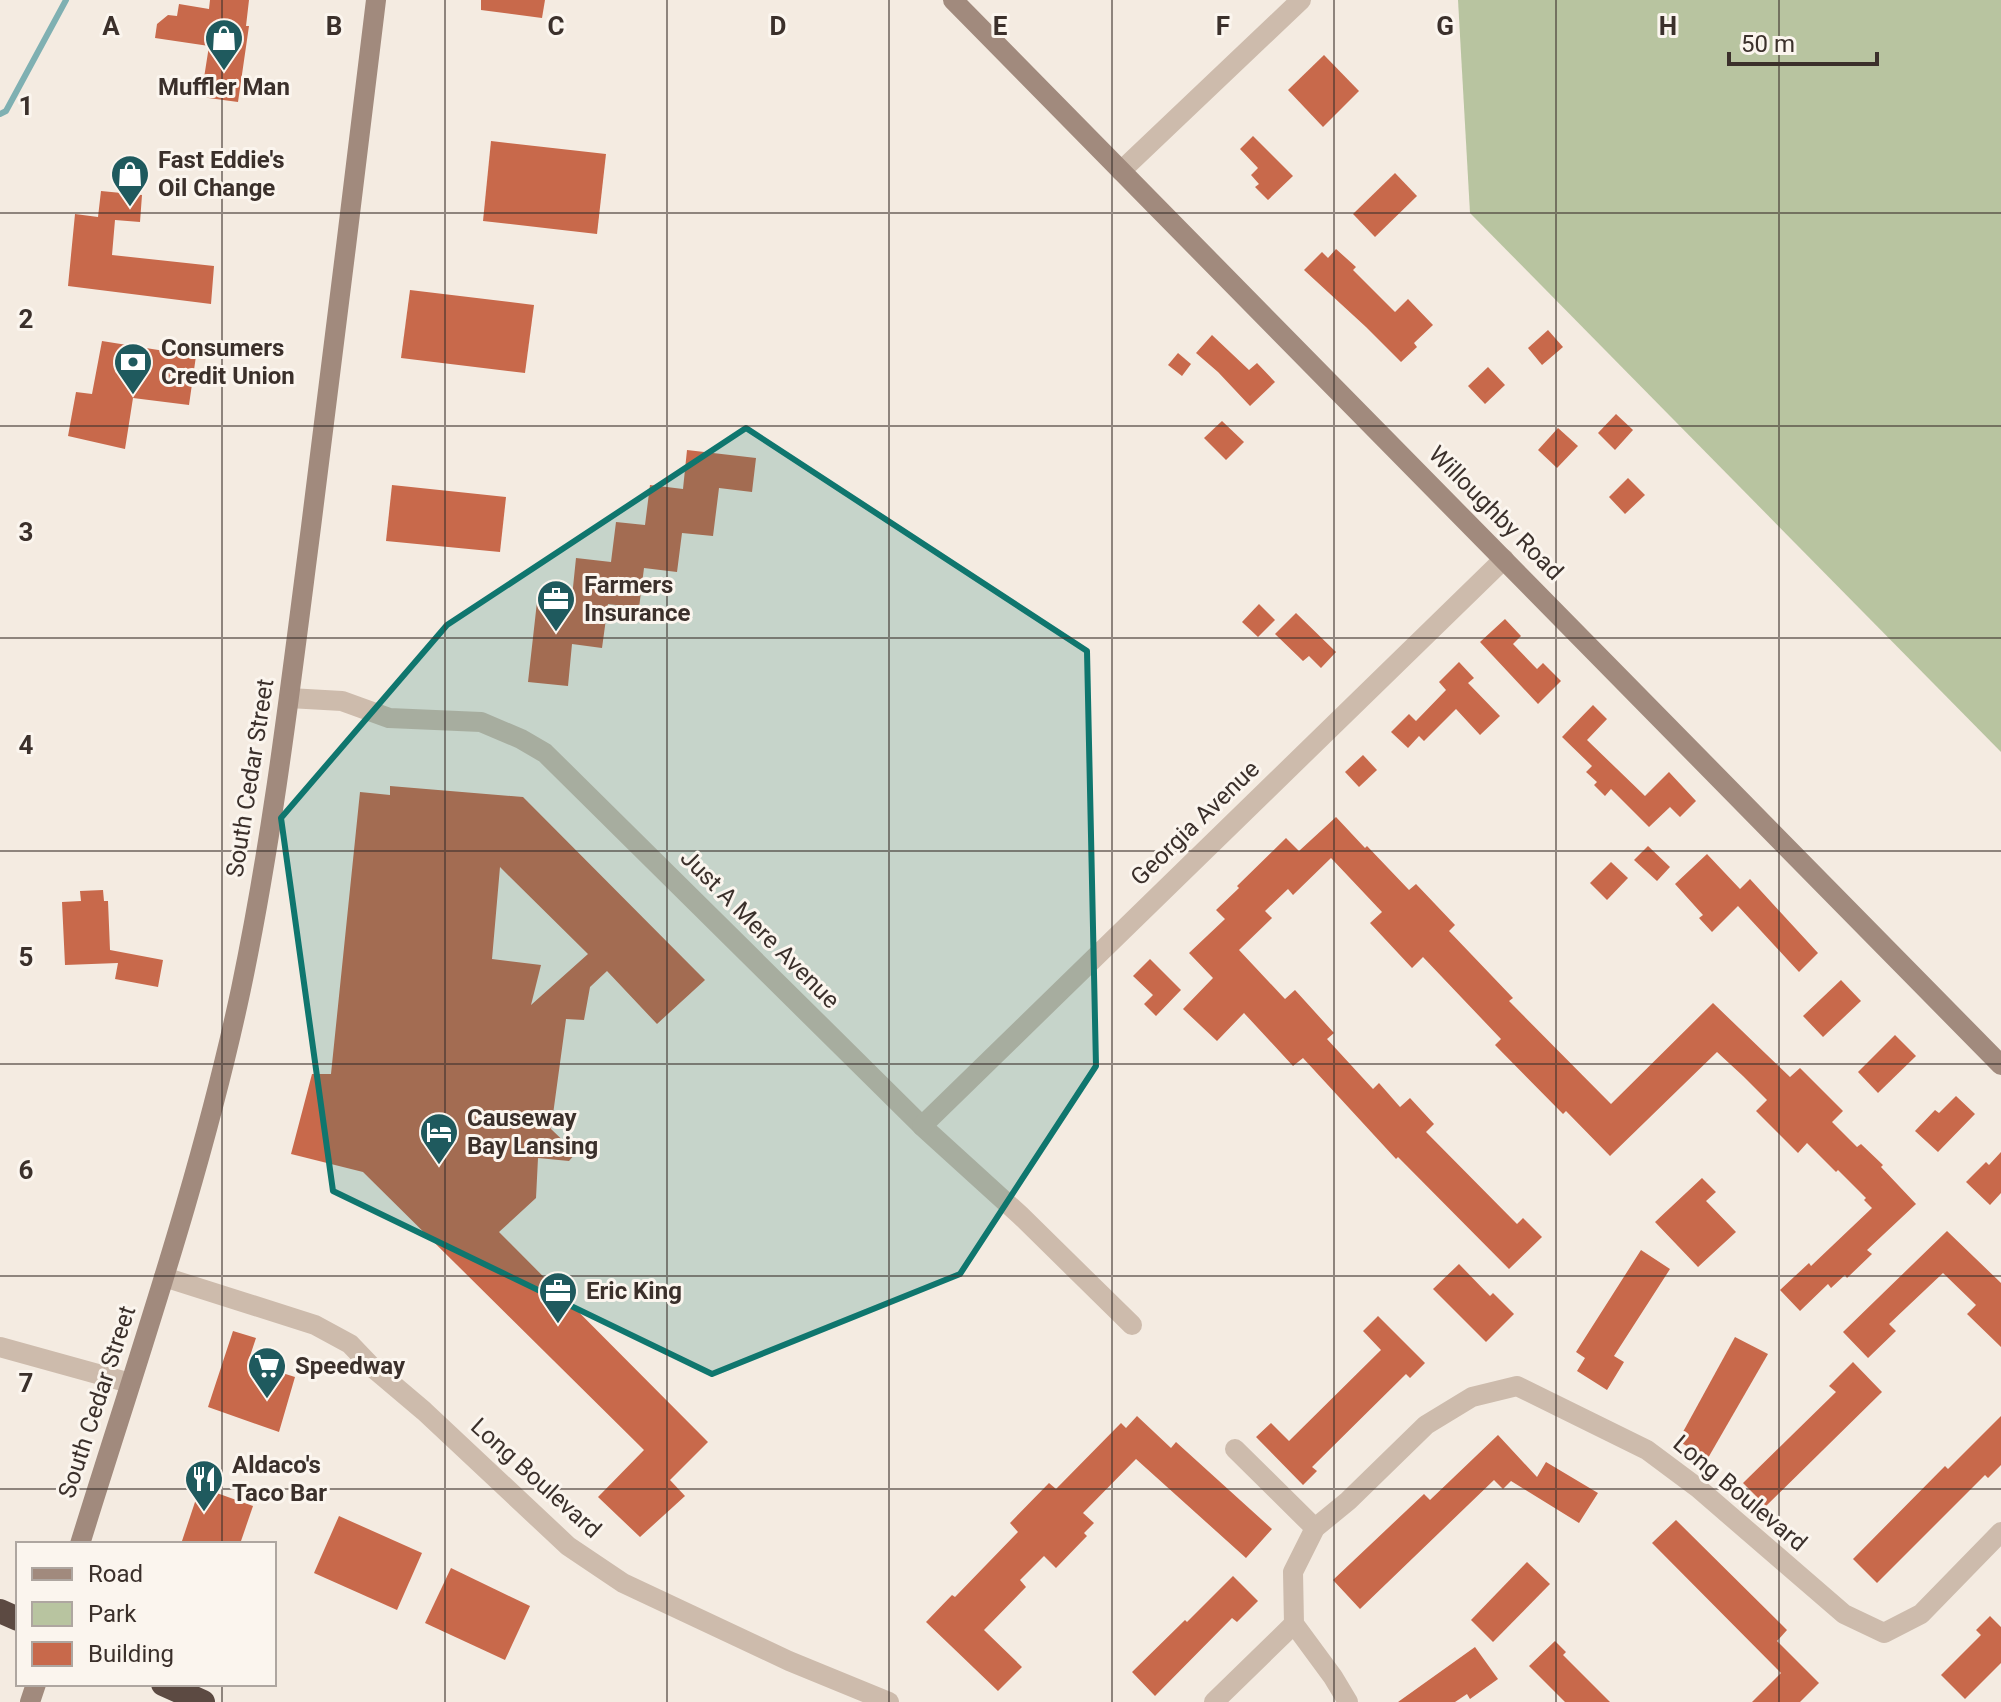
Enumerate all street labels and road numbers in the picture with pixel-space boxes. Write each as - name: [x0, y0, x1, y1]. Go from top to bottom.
- street label: Willoughby Road: [1423, 440, 1569, 586]
- street label: South Cedar Street: [220, 677, 280, 879]
- street label: Georgia Avenue: [1125, 755, 1265, 891]
- street label: Just A Mere Avenue: [675, 844, 845, 1014]
- street label: South Cedar Street: [53, 1302, 141, 1502]
- street label: Long Boulevard: [465, 1412, 607, 1544]
- street label: Long Boulevard: [1668, 1429, 1812, 1557]

